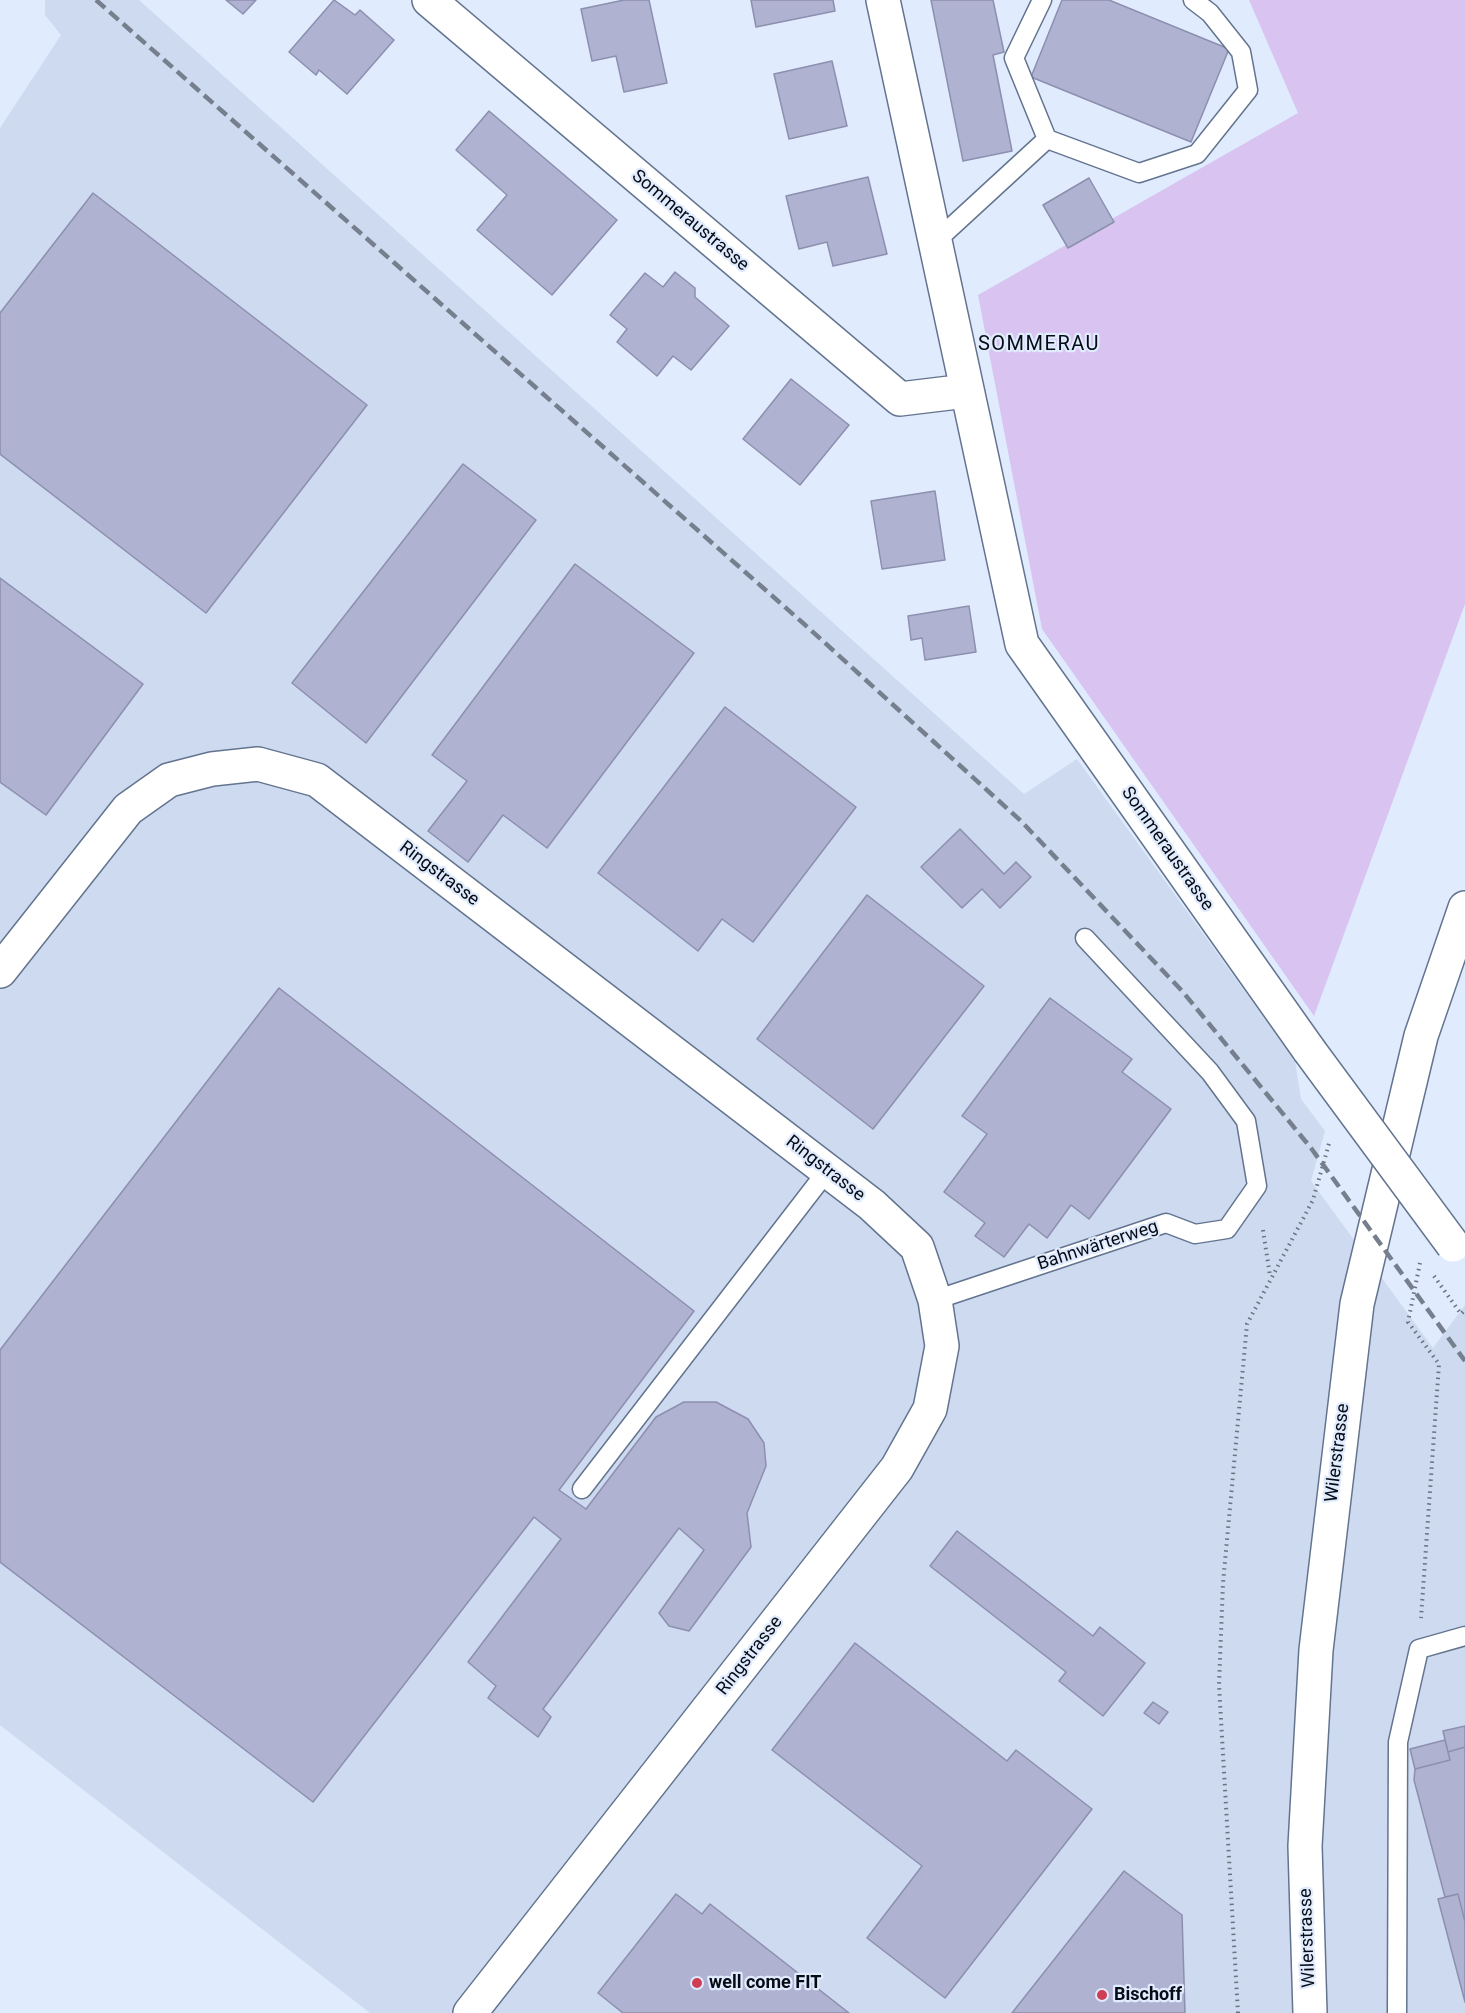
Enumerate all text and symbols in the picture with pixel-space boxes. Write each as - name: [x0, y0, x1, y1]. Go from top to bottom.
- street label: Sommeraustrasse: [627, 166, 753, 276]
- district label: SOMMERAU: [978, 333, 1100, 357]
- street label: Sommeraustrasse: [1116, 783, 1218, 915]
- street label: Ringstrasse: [395, 837, 483, 911]
- street label: Ringstrasse: [781, 1131, 869, 1207]
- street label: Bahnwärterweg: [1035, 1216, 1161, 1276]
- street label: Wilerstrasse: [1321, 1402, 1355, 1504]
- street label: Ringstrasse: [712, 1612, 788, 1700]
- street label: Wilerstrasse: [1295, 1888, 1321, 1988]
- place label: well come FIT: [709, 1972, 821, 1994]
- marker: well come FIT: [690, 1976, 704, 1990]
- place label: Bischoff: [1114, 1984, 1182, 2006]
- marker: Bischoff: [1095, 1988, 1109, 2002]

